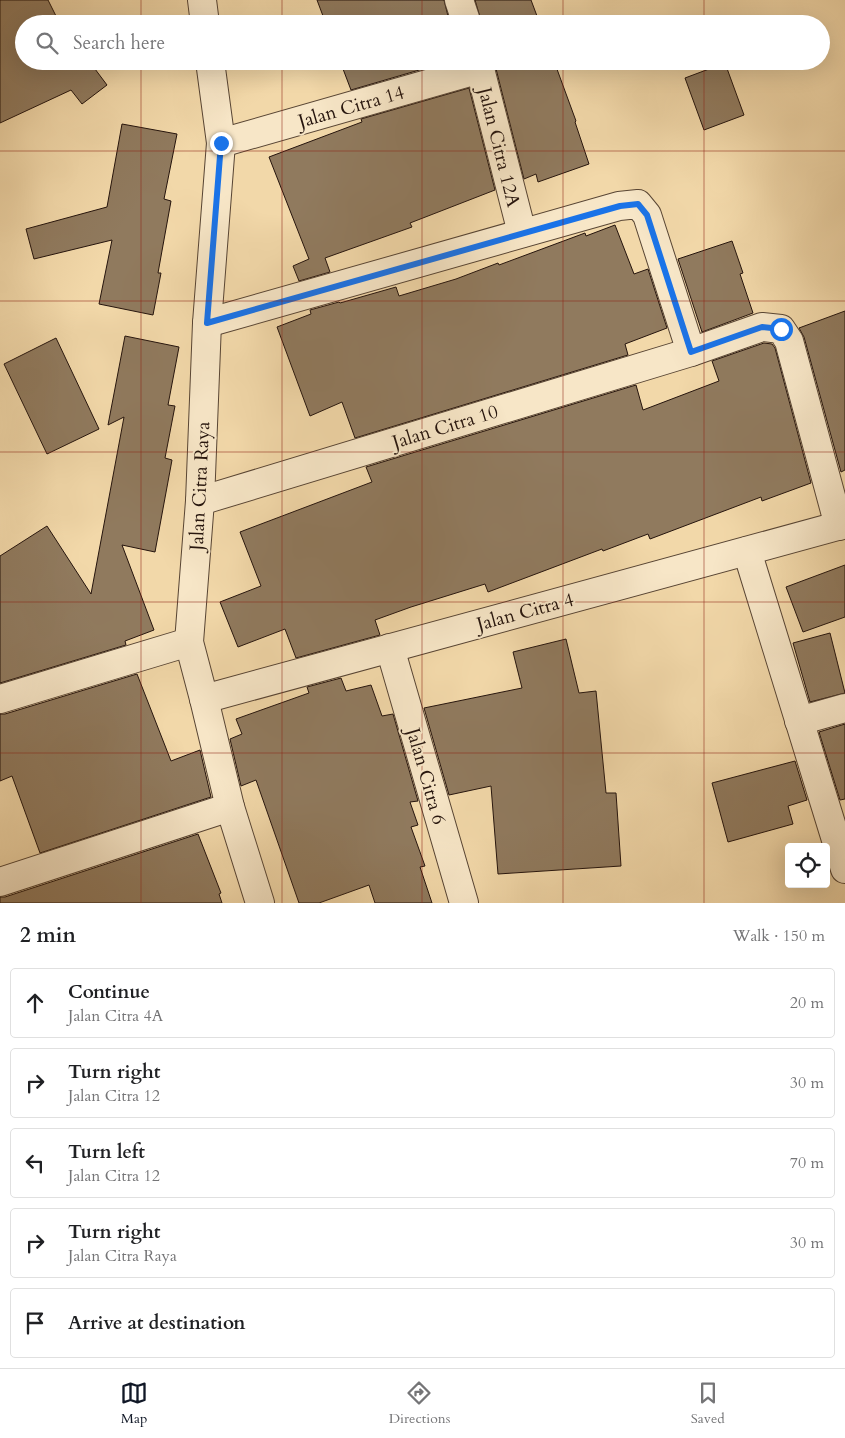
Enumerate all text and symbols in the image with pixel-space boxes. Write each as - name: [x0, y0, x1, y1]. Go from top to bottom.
- search box: [15, 15, 830, 70]
- icon: search: [33, 29, 61, 57]
- text: Search here: [73, 30, 165, 56]
- street label: Jalan Citra 14: [292, 79, 408, 135]
- street label: Jalan Citra 12A: [471, 82, 527, 210]
- route end: [210, 132, 233, 155]
- route start: [770, 318, 793, 341]
- street label: Jalan Citra 10: [386, 398, 502, 456]
- street label: Jalan Citra Raya: [183, 421, 216, 554]
- street label: Jalan Citra 4: [471, 586, 577, 638]
- street label: Jalan Citra 6: [399, 722, 452, 828]
- map controls: [785, 843, 830, 888]
- button: locate: [785, 843, 830, 888]
- text: 2 min: [20, 921, 76, 950]
- text: Walk · 150 m: [733, 925, 825, 947]
- text: Continue: [68, 979, 150, 1005]
- icon: ahead: [21, 989, 49, 1017]
- text: 20 m: [790, 992, 824, 1014]
- text: Jalan Citra 4A: [68, 1005, 163, 1027]
- text: Turn right: [68, 1059, 160, 1085]
- icon: right: [21, 1069, 49, 1097]
- text: 30 m: [790, 1072, 824, 1094]
- text: Jalan Citra 12: [68, 1085, 160, 1107]
- text: Turn left: [68, 1139, 145, 1165]
- icon: left: [21, 1149, 49, 1177]
- text: 70 m: [790, 1152, 824, 1174]
- text: Jalan Citra 12: [68, 1165, 160, 1187]
- text: Turn right: [68, 1219, 160, 1245]
- icon: right: [21, 1229, 49, 1257]
- text: 30 m: [790, 1232, 824, 1254]
- text: Jalan Citra Raya: [68, 1245, 177, 1267]
- icon: arrive: [21, 1309, 49, 1337]
- text: Arrive at destination: [68, 1310, 245, 1336]
- tab: Map: [120, 1379, 148, 1428]
- tab: Directions: [389, 1379, 450, 1428]
- tab: Saved: [691, 1379, 725, 1428]

